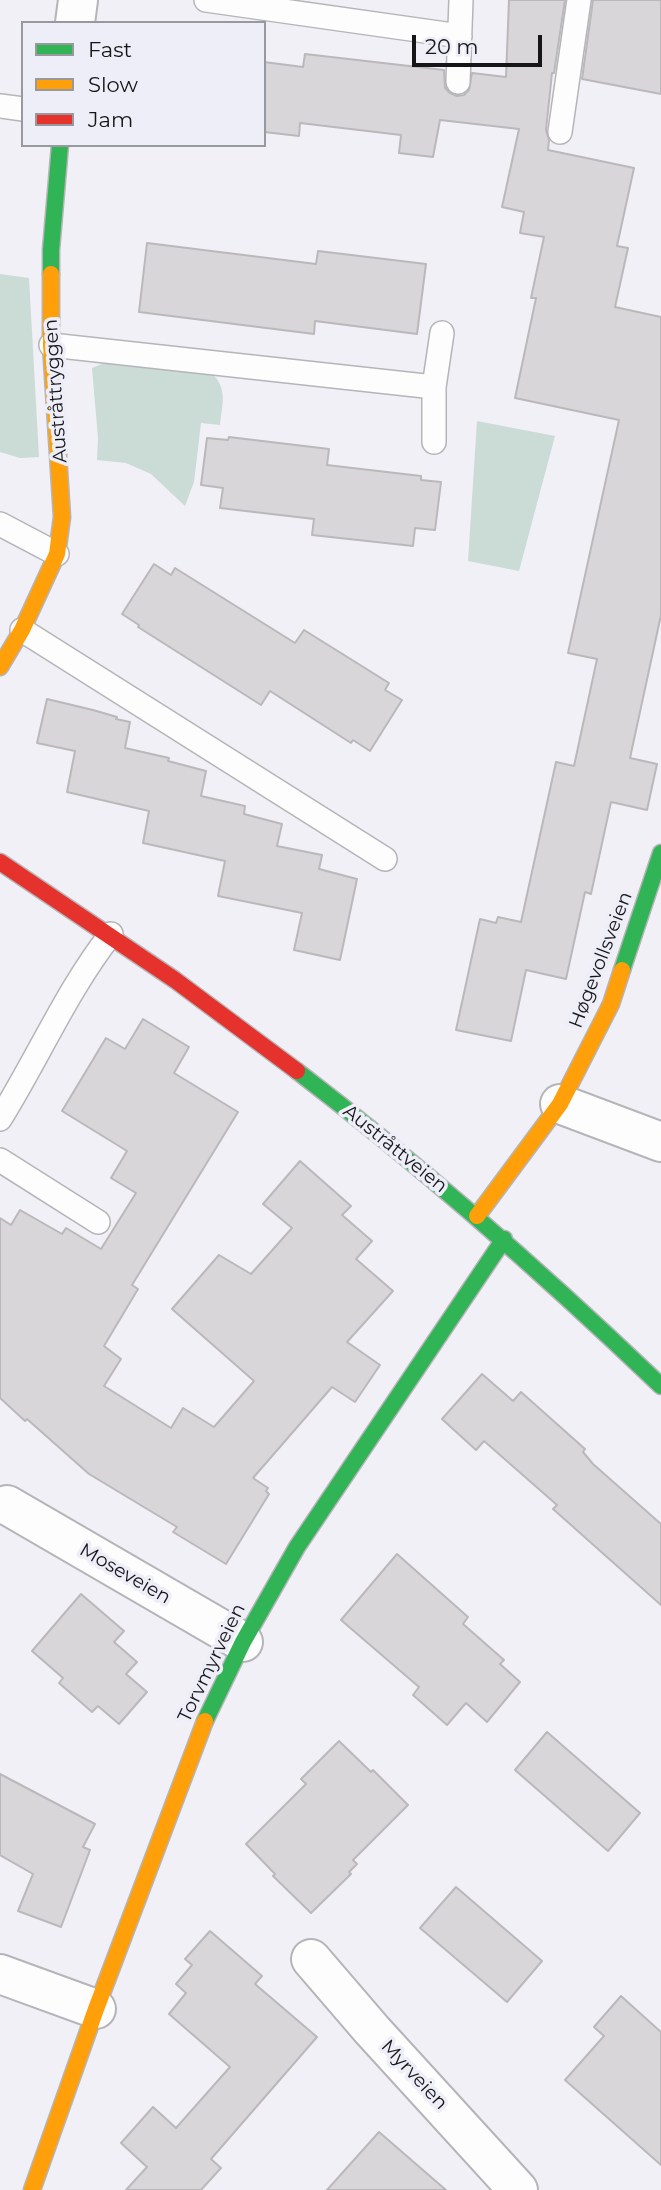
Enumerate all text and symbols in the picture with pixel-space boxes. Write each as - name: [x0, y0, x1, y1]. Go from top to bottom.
- legend: [21, 21, 266, 147]
- scale bar: [416, 21, 546, 65]
- text: 20 m: [425, 34, 479, 59]
- text: Fast: [88, 37, 132, 62]
- text: Slow: [88, 72, 138, 97]
- text: Jam: [88, 107, 133, 132]
- street label: Austråttryggen: [40, 318, 72, 464]
- street label: Høgevollsveien: [565, 889, 637, 1031]
- street label: Austråttveien: [338, 1100, 452, 1198]
- street label: Moseveien: [75, 1539, 175, 1609]
- street label: Torvmyrveien: [174, 1600, 250, 1726]
- street label: Myrveien: [376, 2035, 452, 2115]

